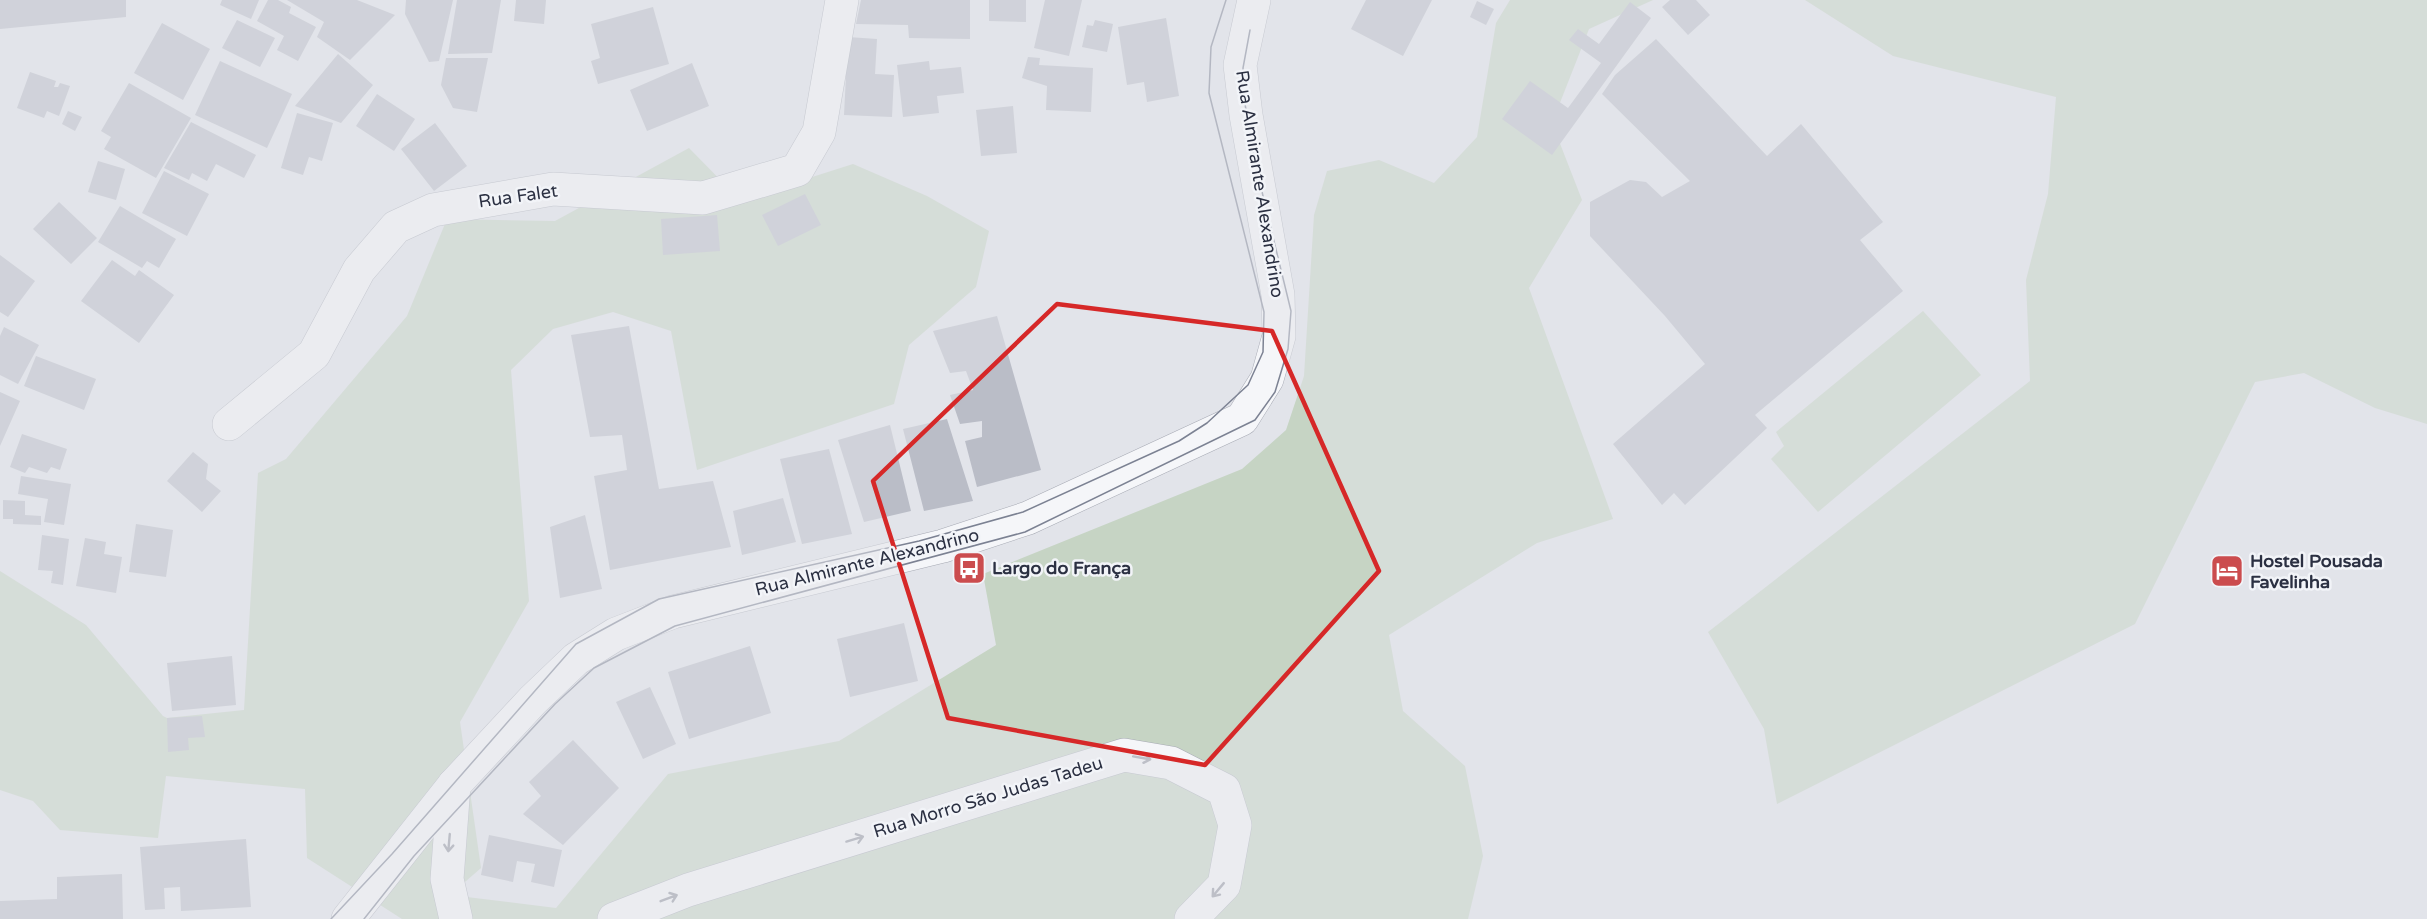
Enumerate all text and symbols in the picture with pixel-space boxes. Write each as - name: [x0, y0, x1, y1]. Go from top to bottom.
- street label: Rua Almirante Alexandrino: [1231, 69, 1289, 299]
- street label: Rua Falet: [477, 180, 559, 212]
- street label: Rua Almirante Alexandrino: [753, 523, 981, 601]
- bus stop icon: Largo do França: [951, 550, 987, 586]
- place label: Hostel Pousada Favelinha: [2250, 550, 2383, 593]
- hotel icon: Hostel Pousada Favelinha: [2209, 553, 2245, 589]
- place label: Largo do França: [992, 557, 1131, 579]
- street label: Rua Morro São Judas Tadeu: [871, 752, 1105, 842]
- one-way arrow: [1131, 752, 1151, 763]
- one-way arrow: [443, 832, 454, 852]
- one-way arrow: [845, 832, 864, 843]
- one-way arrow: [1211, 882, 1225, 898]
- one-way arrow: [659, 892, 678, 903]

